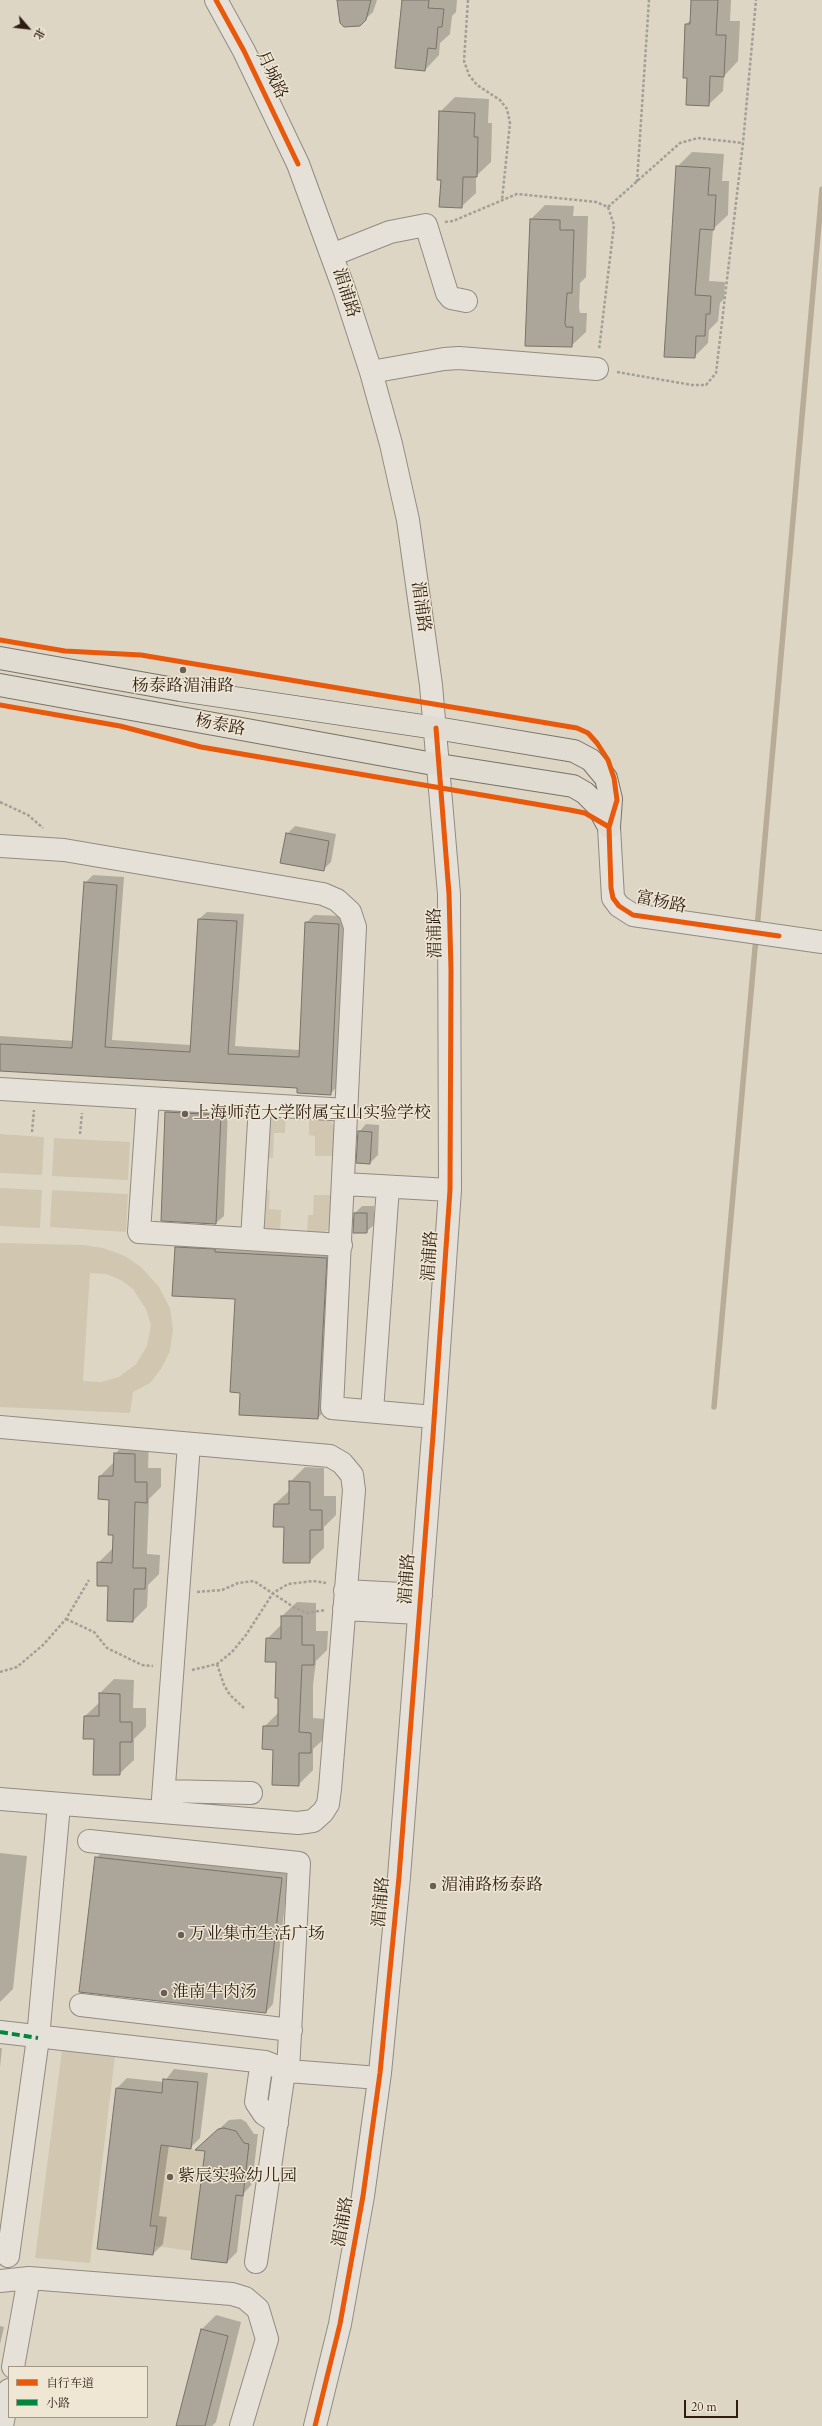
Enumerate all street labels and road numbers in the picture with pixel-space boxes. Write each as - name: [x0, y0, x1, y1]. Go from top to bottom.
- street label: 月城路: [251, 48, 291, 102]
- street label: 湄浦路: [327, 266, 363, 320]
- street label: 湄浦路: [406, 580, 434, 634]
- street label: 杨泰路: [193, 711, 247, 741]
- street label: 富杨路: [634, 888, 688, 918]
- street label: 湄浦路: [425, 907, 447, 959]
- street label: 湄浦路: [419, 1230, 443, 1282]
- street label: 湄浦路: [396, 1553, 420, 1605]
- street label: 湄浦路: [370, 1876, 394, 1928]
- street label: 湄浦路: [330, 2195, 358, 2249]

